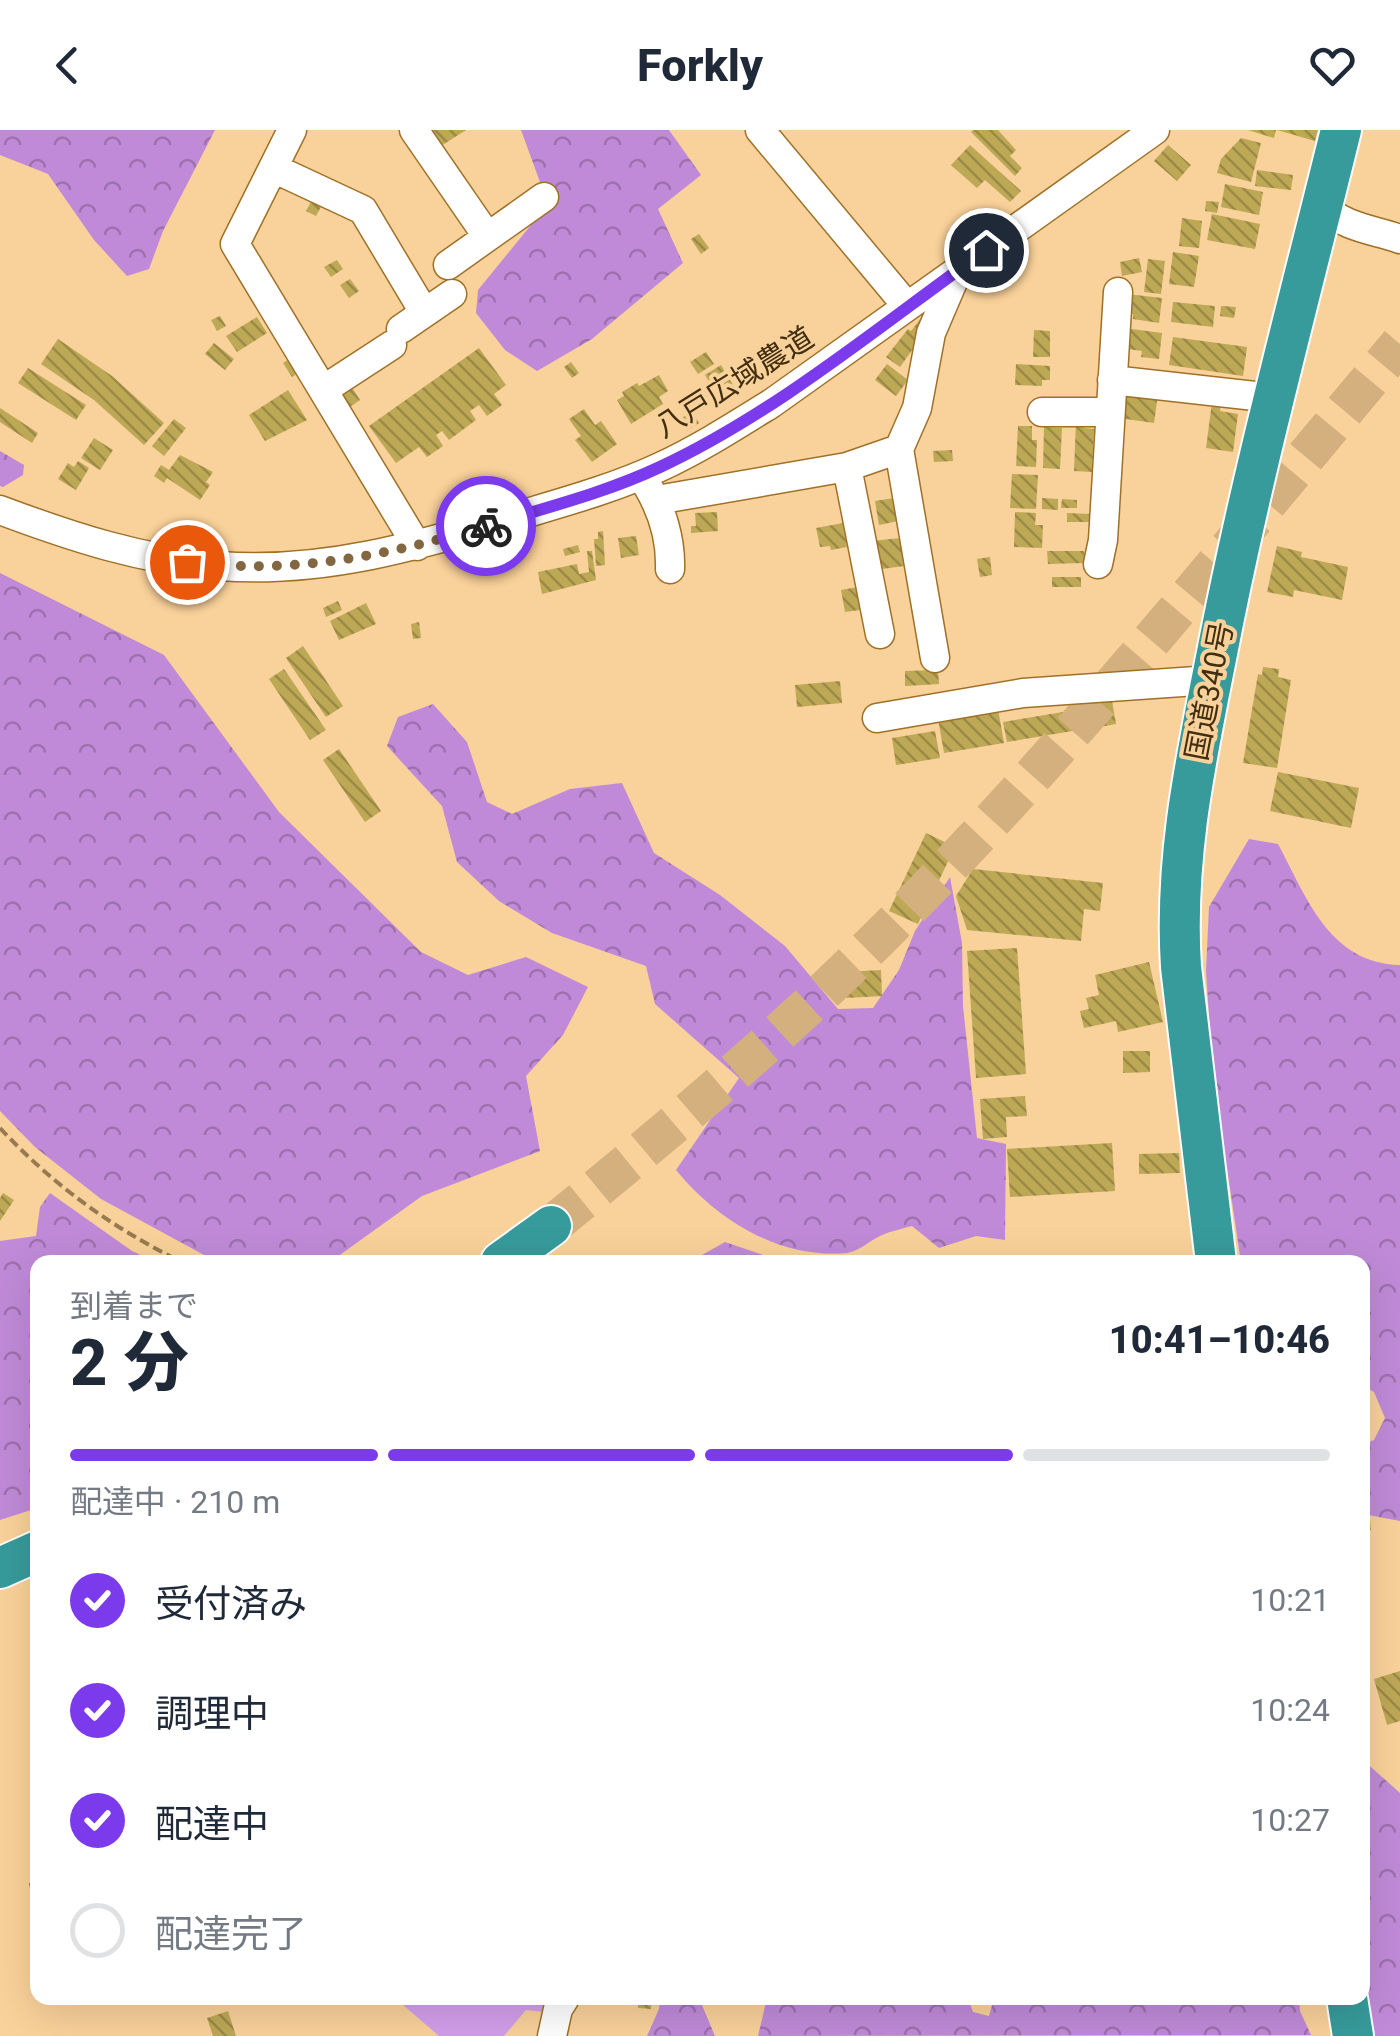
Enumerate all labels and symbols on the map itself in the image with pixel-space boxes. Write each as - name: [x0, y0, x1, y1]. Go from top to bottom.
- pin: [944, 208, 1029, 293]
- street label: 八戸広域農道: [648, 319, 820, 445]
- courier: [436, 476, 536, 576]
- pin: [145, 520, 230, 605]
- street label: 国道340号: [1178, 619, 1240, 763]

